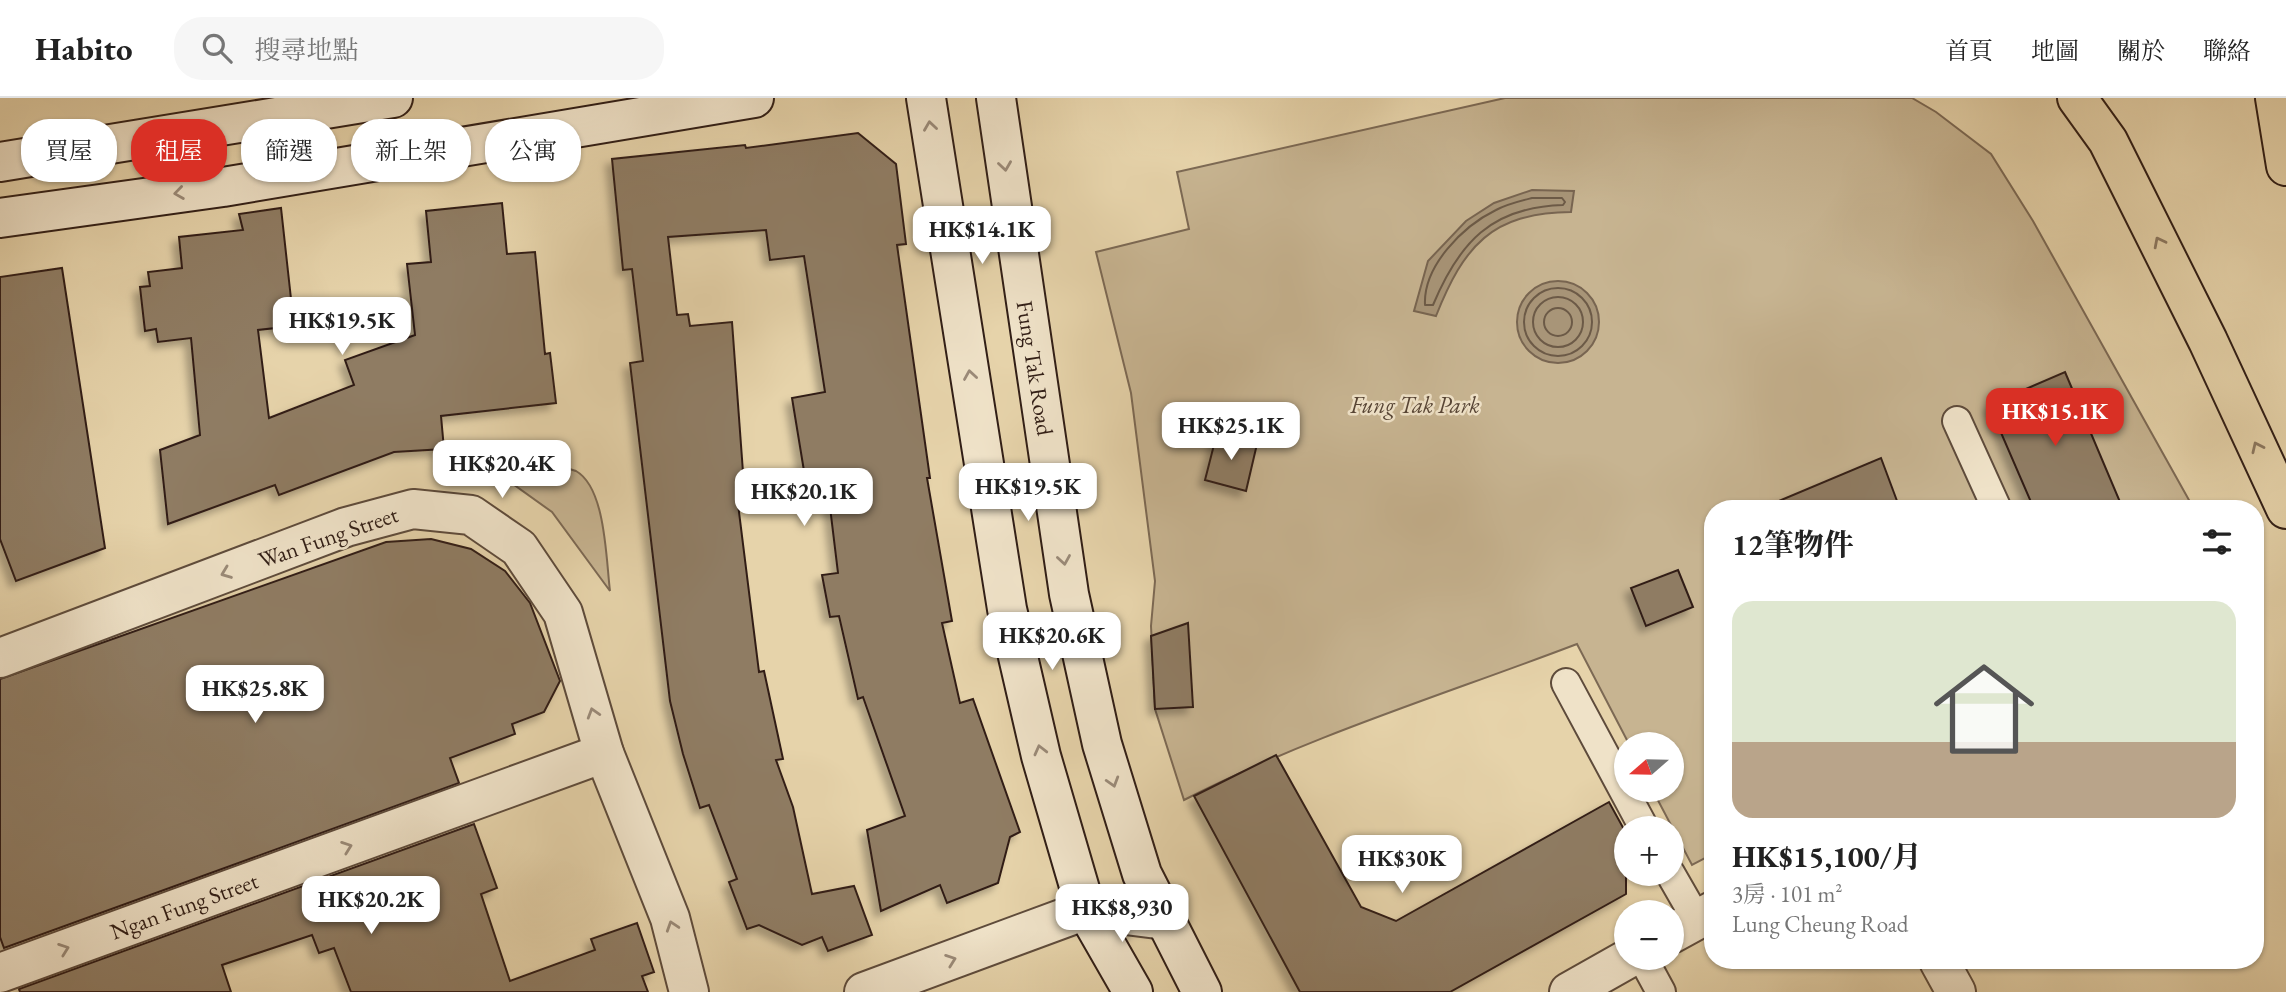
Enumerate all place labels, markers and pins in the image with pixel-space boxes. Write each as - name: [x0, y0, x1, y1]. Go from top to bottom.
- pin: HK$14.1K: [910, 206, 1054, 266]
- pin: HK$19.5K: [270, 298, 414, 357]
- pin: HK$15.1K: [1983, 388, 2127, 448]
- pin: HK$25.1K: [1159, 402, 1303, 462]
- pin: HK$20.4K: [430, 440, 574, 500]
- pin: HK$19.5K: [956, 464, 1100, 523]
- pin: HK$20.1K: [732, 468, 876, 528]
- pin: HK$20.6K: [980, 612, 1124, 672]
- pin: HK$25.8K: [183, 666, 327, 725]
- pin: HK$30K: [1345, 836, 1459, 895]
- pin: HK$20.2K: [299, 876, 443, 936]
- pin: HK$8,930: [1050, 884, 1194, 944]

